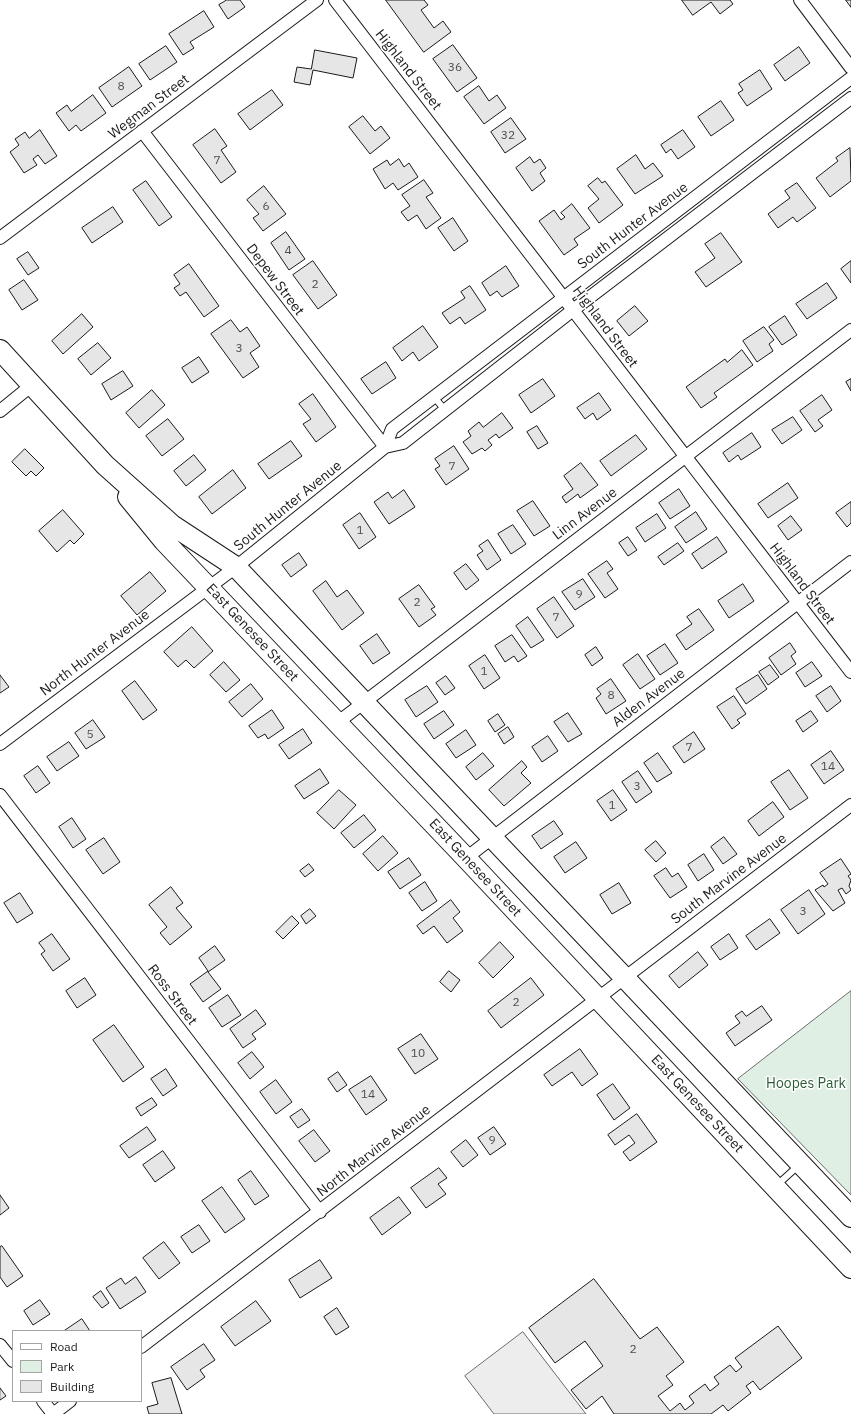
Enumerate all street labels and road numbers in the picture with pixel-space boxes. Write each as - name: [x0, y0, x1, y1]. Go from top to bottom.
- street label: Highland Street: [371, 26, 445, 114]
- street label: Wegman Street: [105, 71, 193, 143]
- street label: South Hunter Avenue: [575, 179, 691, 273]
- street label: Depew Street: [243, 241, 307, 319]
- street label: Highland Street: [569, 283, 641, 371]
- street label: South Hunter Avenue: [231, 457, 345, 555]
- street label: Linn Avenue: [549, 484, 621, 544]
- street label: Highland Street: [766, 540, 838, 628]
- street label: East Genesee Street: [202, 581, 302, 685]
- street label: North Hunter Avenue: [37, 606, 153, 700]
- street label: Alden Avenue: [609, 665, 689, 731]
- street label: East Genesee Street: [425, 816, 525, 920]
- street label: South Marvine Avenue: [668, 830, 790, 928]
- street label: Ross Street: [144, 961, 200, 1029]
- street label: East Genesee Street: [647, 1052, 747, 1156]
- street label: North Marvine Avenue: [314, 1101, 434, 1201]

